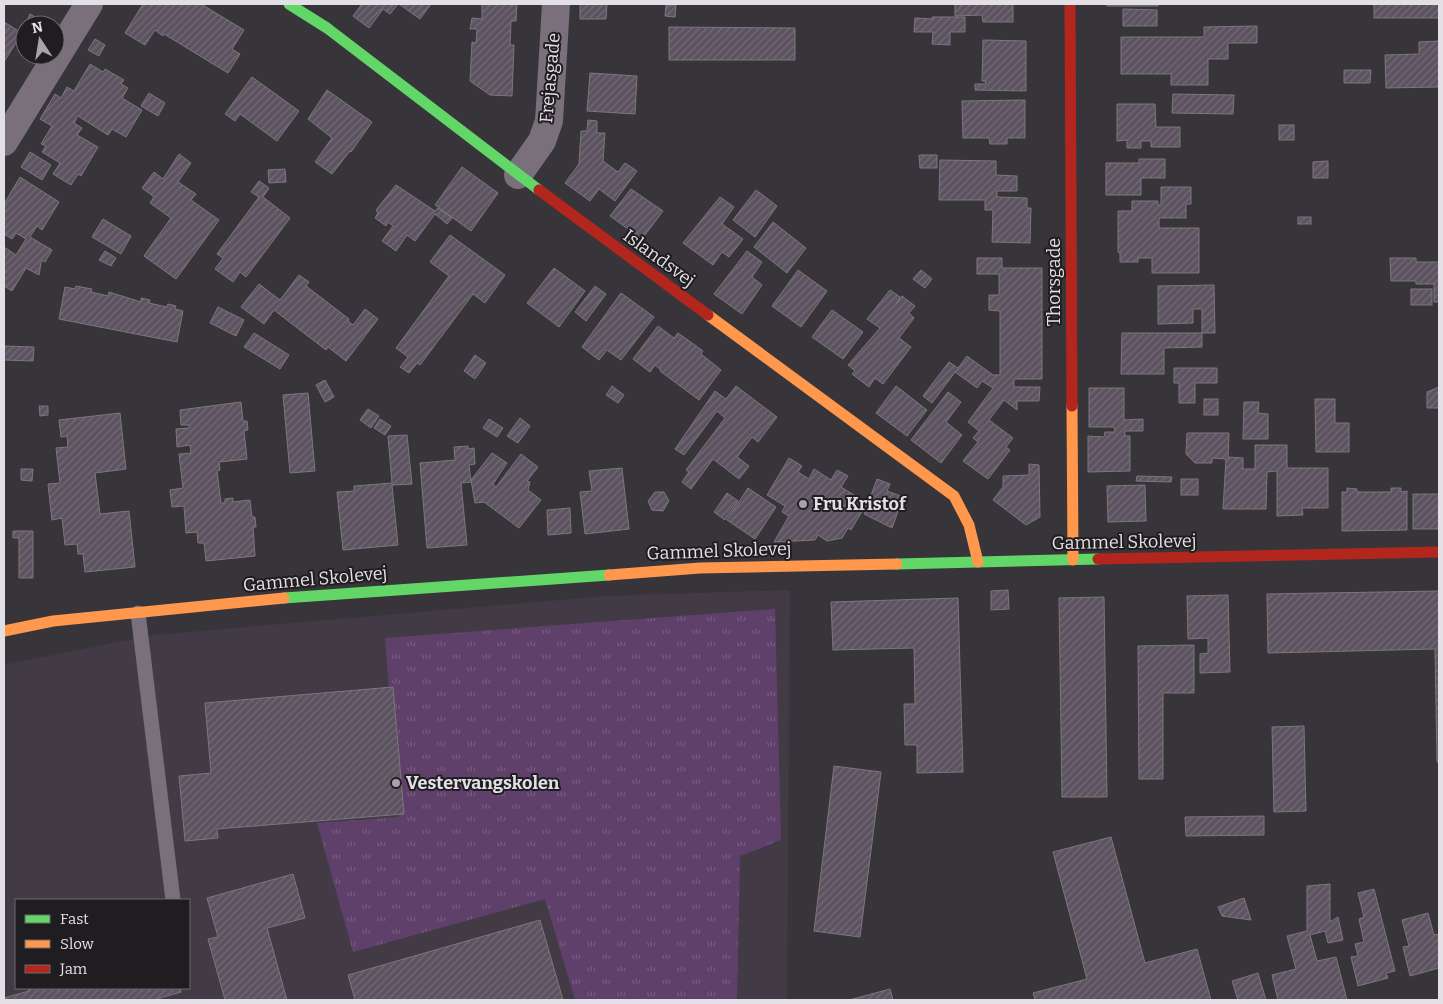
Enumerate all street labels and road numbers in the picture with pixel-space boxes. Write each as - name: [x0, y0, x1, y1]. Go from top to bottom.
- street label: Frejasgade: [535, 32, 565, 124]
- street label: Islandsvej: [619, 225, 699, 291]
- street label: Thorsgade: [1043, 238, 1065, 326]
- street label: Gammel Skolevej: [1051, 530, 1197, 554]
- street label: Gammel Skolevej: [646, 537, 792, 565]
- street label: Gammel Skolevej: [242, 562, 388, 596]

